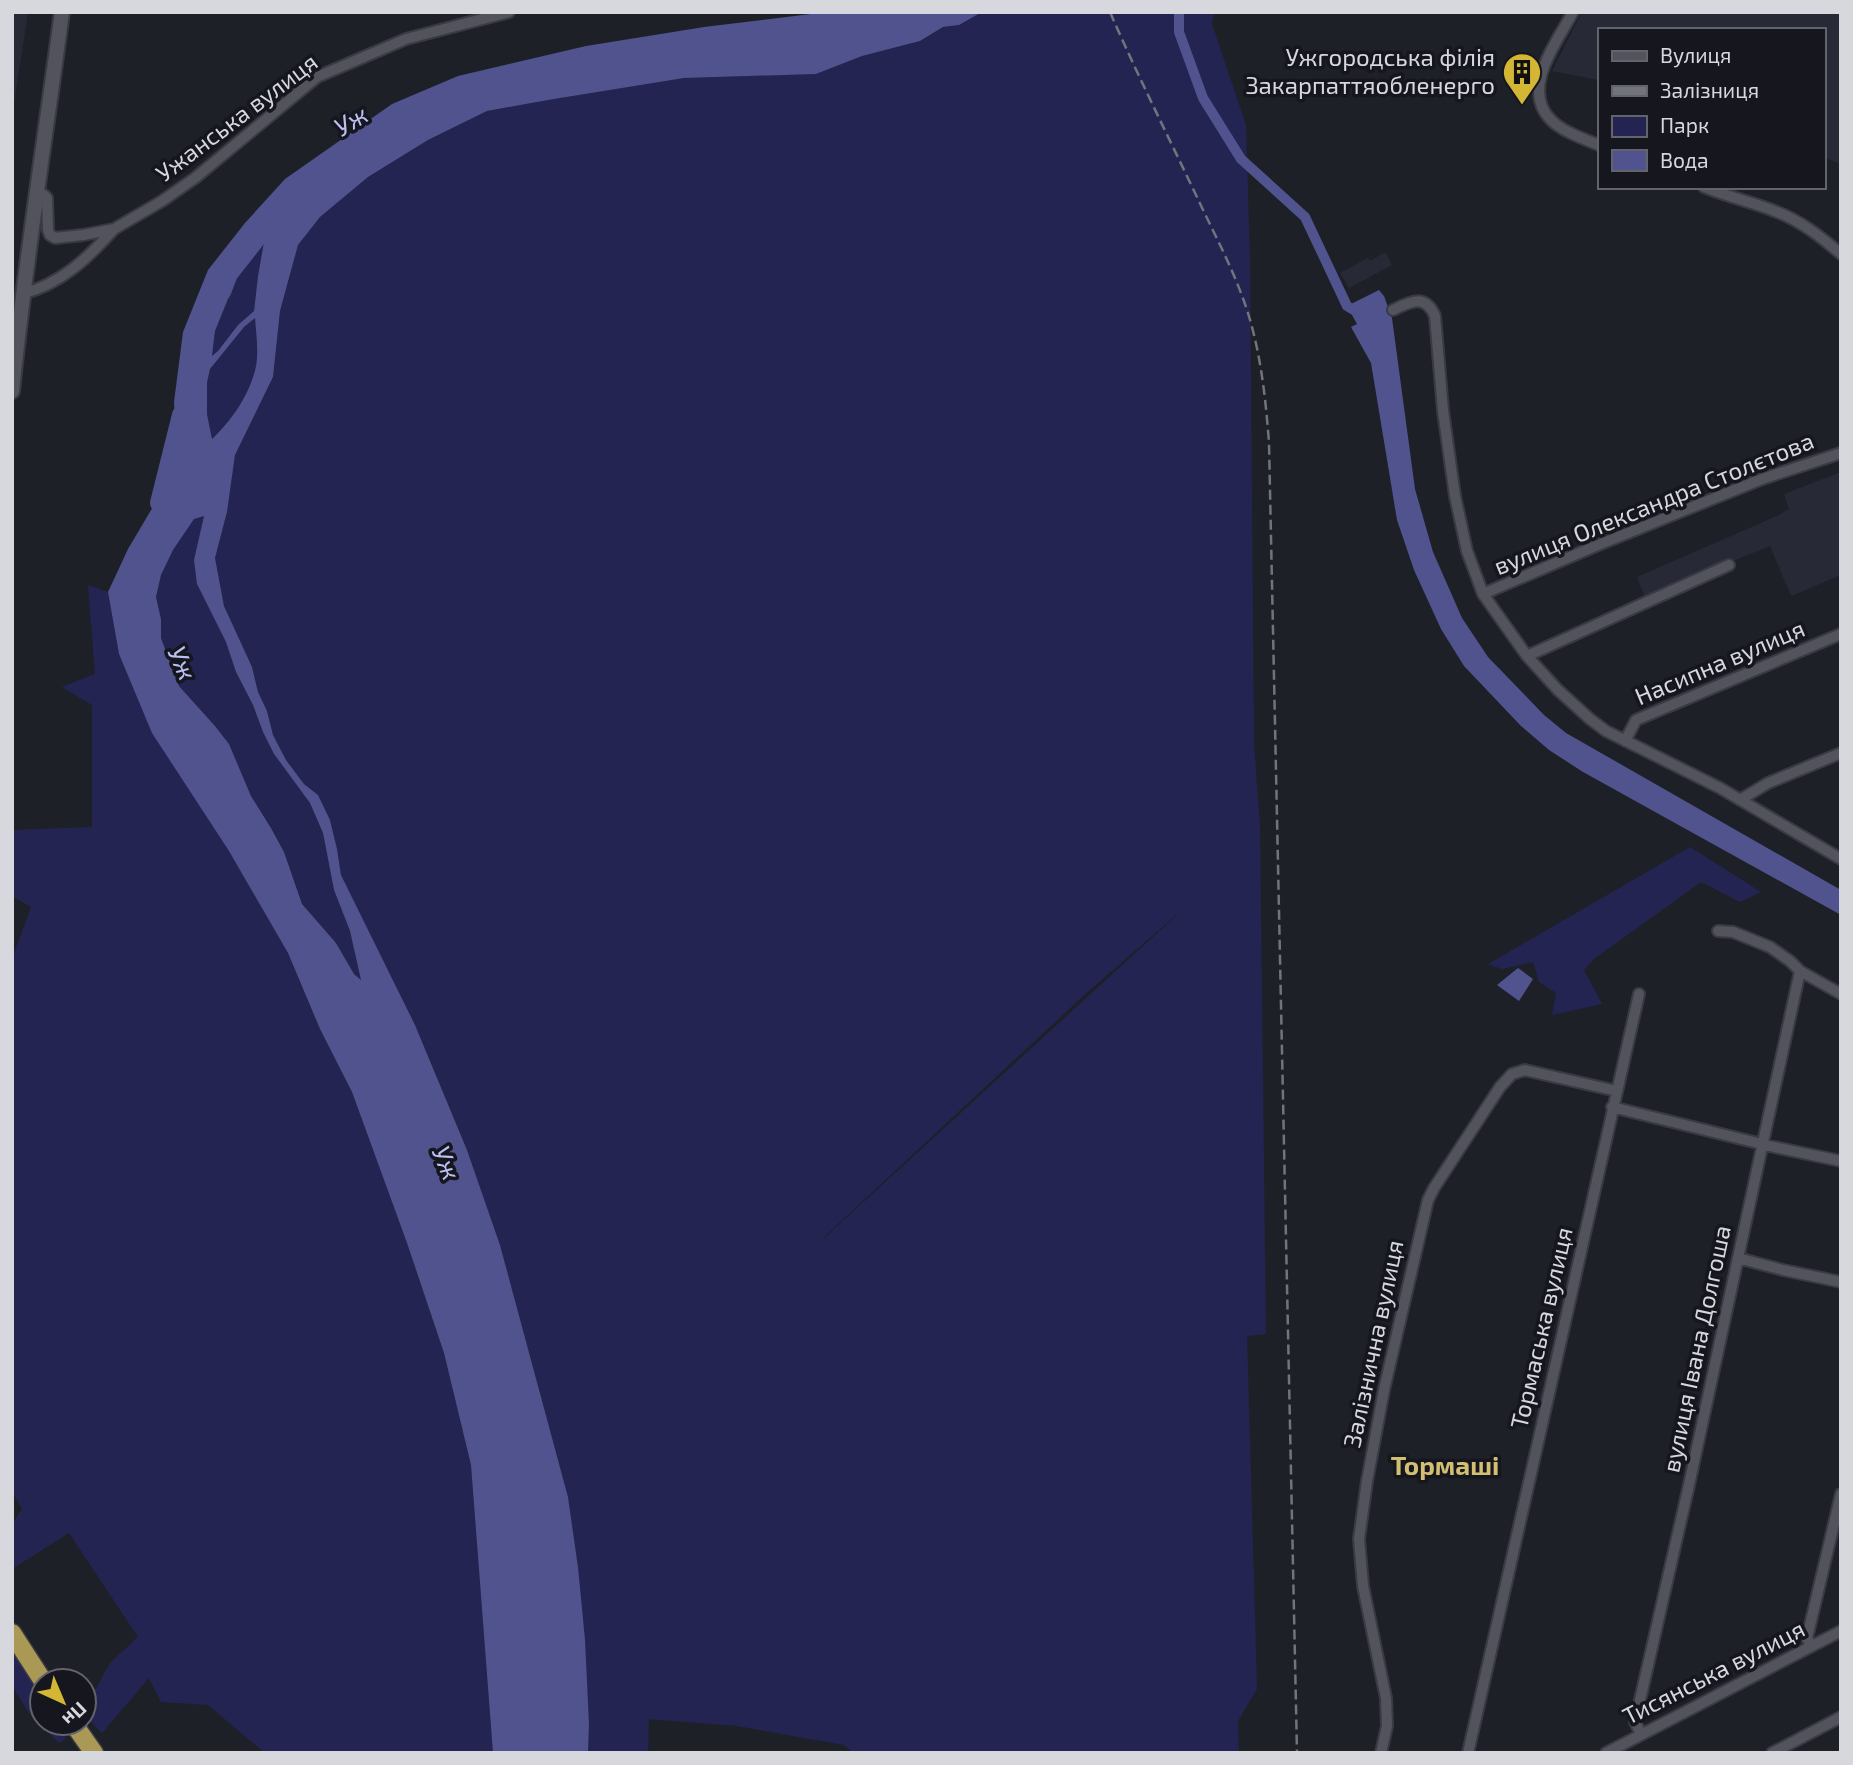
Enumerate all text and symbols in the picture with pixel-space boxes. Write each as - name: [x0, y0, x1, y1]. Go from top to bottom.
- legend: [1598, 28, 1825, 189]
- place label: Ужгородська філія Закарпаттяобленерго: [1245, 42, 1495, 99]
- text: Вулиця: [1660, 42, 1731, 68]
- street label: Ужанська вулиця: [150, 47, 323, 188]
- building icon: Ужгородська філія Закарпаттяобленерго: [1501, 51, 1543, 106]
- text: Залізниця: [1660, 77, 1759, 102]
- water label: Уж: [328, 98, 373, 142]
- text: Парк: [1660, 112, 1709, 137]
- text: Вода: [1660, 147, 1709, 172]
- street label: вулиця Олександра Столєтова: [1489, 425, 1818, 581]
- street label: Насипна вулиця: [1630, 613, 1809, 711]
- water label: Уж: [162, 641, 204, 684]
- water label: Уж: [427, 1141, 468, 1184]
- street label: вулиця Івана Долгоша: [1655, 1223, 1737, 1475]
- street label: Тормаська вулиця: [1503, 1224, 1579, 1431]
- street label: Залізнична вулиця: [1336, 1237, 1410, 1450]
- district label: Тормаші: [1391, 1449, 1499, 1480]
- street label: Тисянська вулиця: [1617, 1613, 1810, 1731]
- north arrow: [28, 1667, 98, 1737]
- text: Пн: [58, 1698, 92, 1731]

